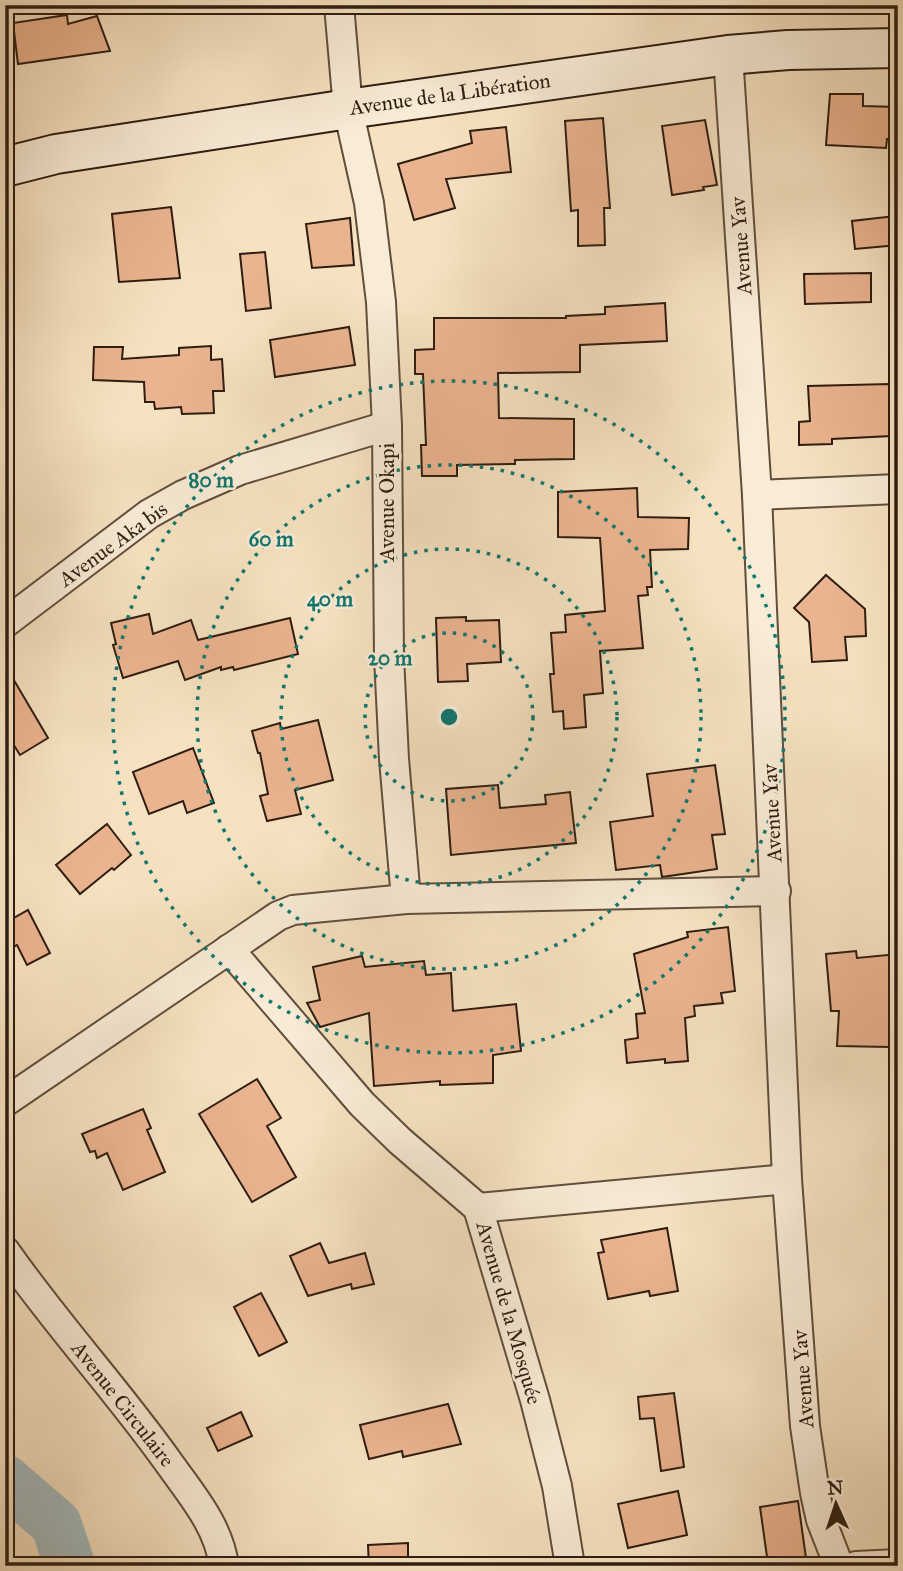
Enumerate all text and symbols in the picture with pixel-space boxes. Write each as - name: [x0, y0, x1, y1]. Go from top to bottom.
- street label: Avenue de la Libération: [347, 67, 552, 121]
- street label: Avenue Yav: [725, 195, 757, 297]
- street label: Avenue Okapi: [374, 443, 400, 562]
- text: 80 m: [188, 467, 234, 493]
- street label: Avenue Aka bis: [53, 496, 173, 593]
- text: 60 m: [248, 526, 294, 552]
- text: 40 m: [307, 586, 353, 612]
- text: 20 m: [368, 645, 413, 671]
- centre of rings: [437, 705, 461, 729]
- street label: Avenue Yav: [756, 762, 788, 864]
- street label: Avenue de la Mosquée: [470, 1218, 548, 1408]
- street label: Avenue Yav: [787, 1328, 819, 1430]
- street label: Avenue Circulaire: [65, 1335, 180, 1472]
- north arrow: [802, 1470, 872, 1540]
- text: N: [826, 1476, 844, 1499]

